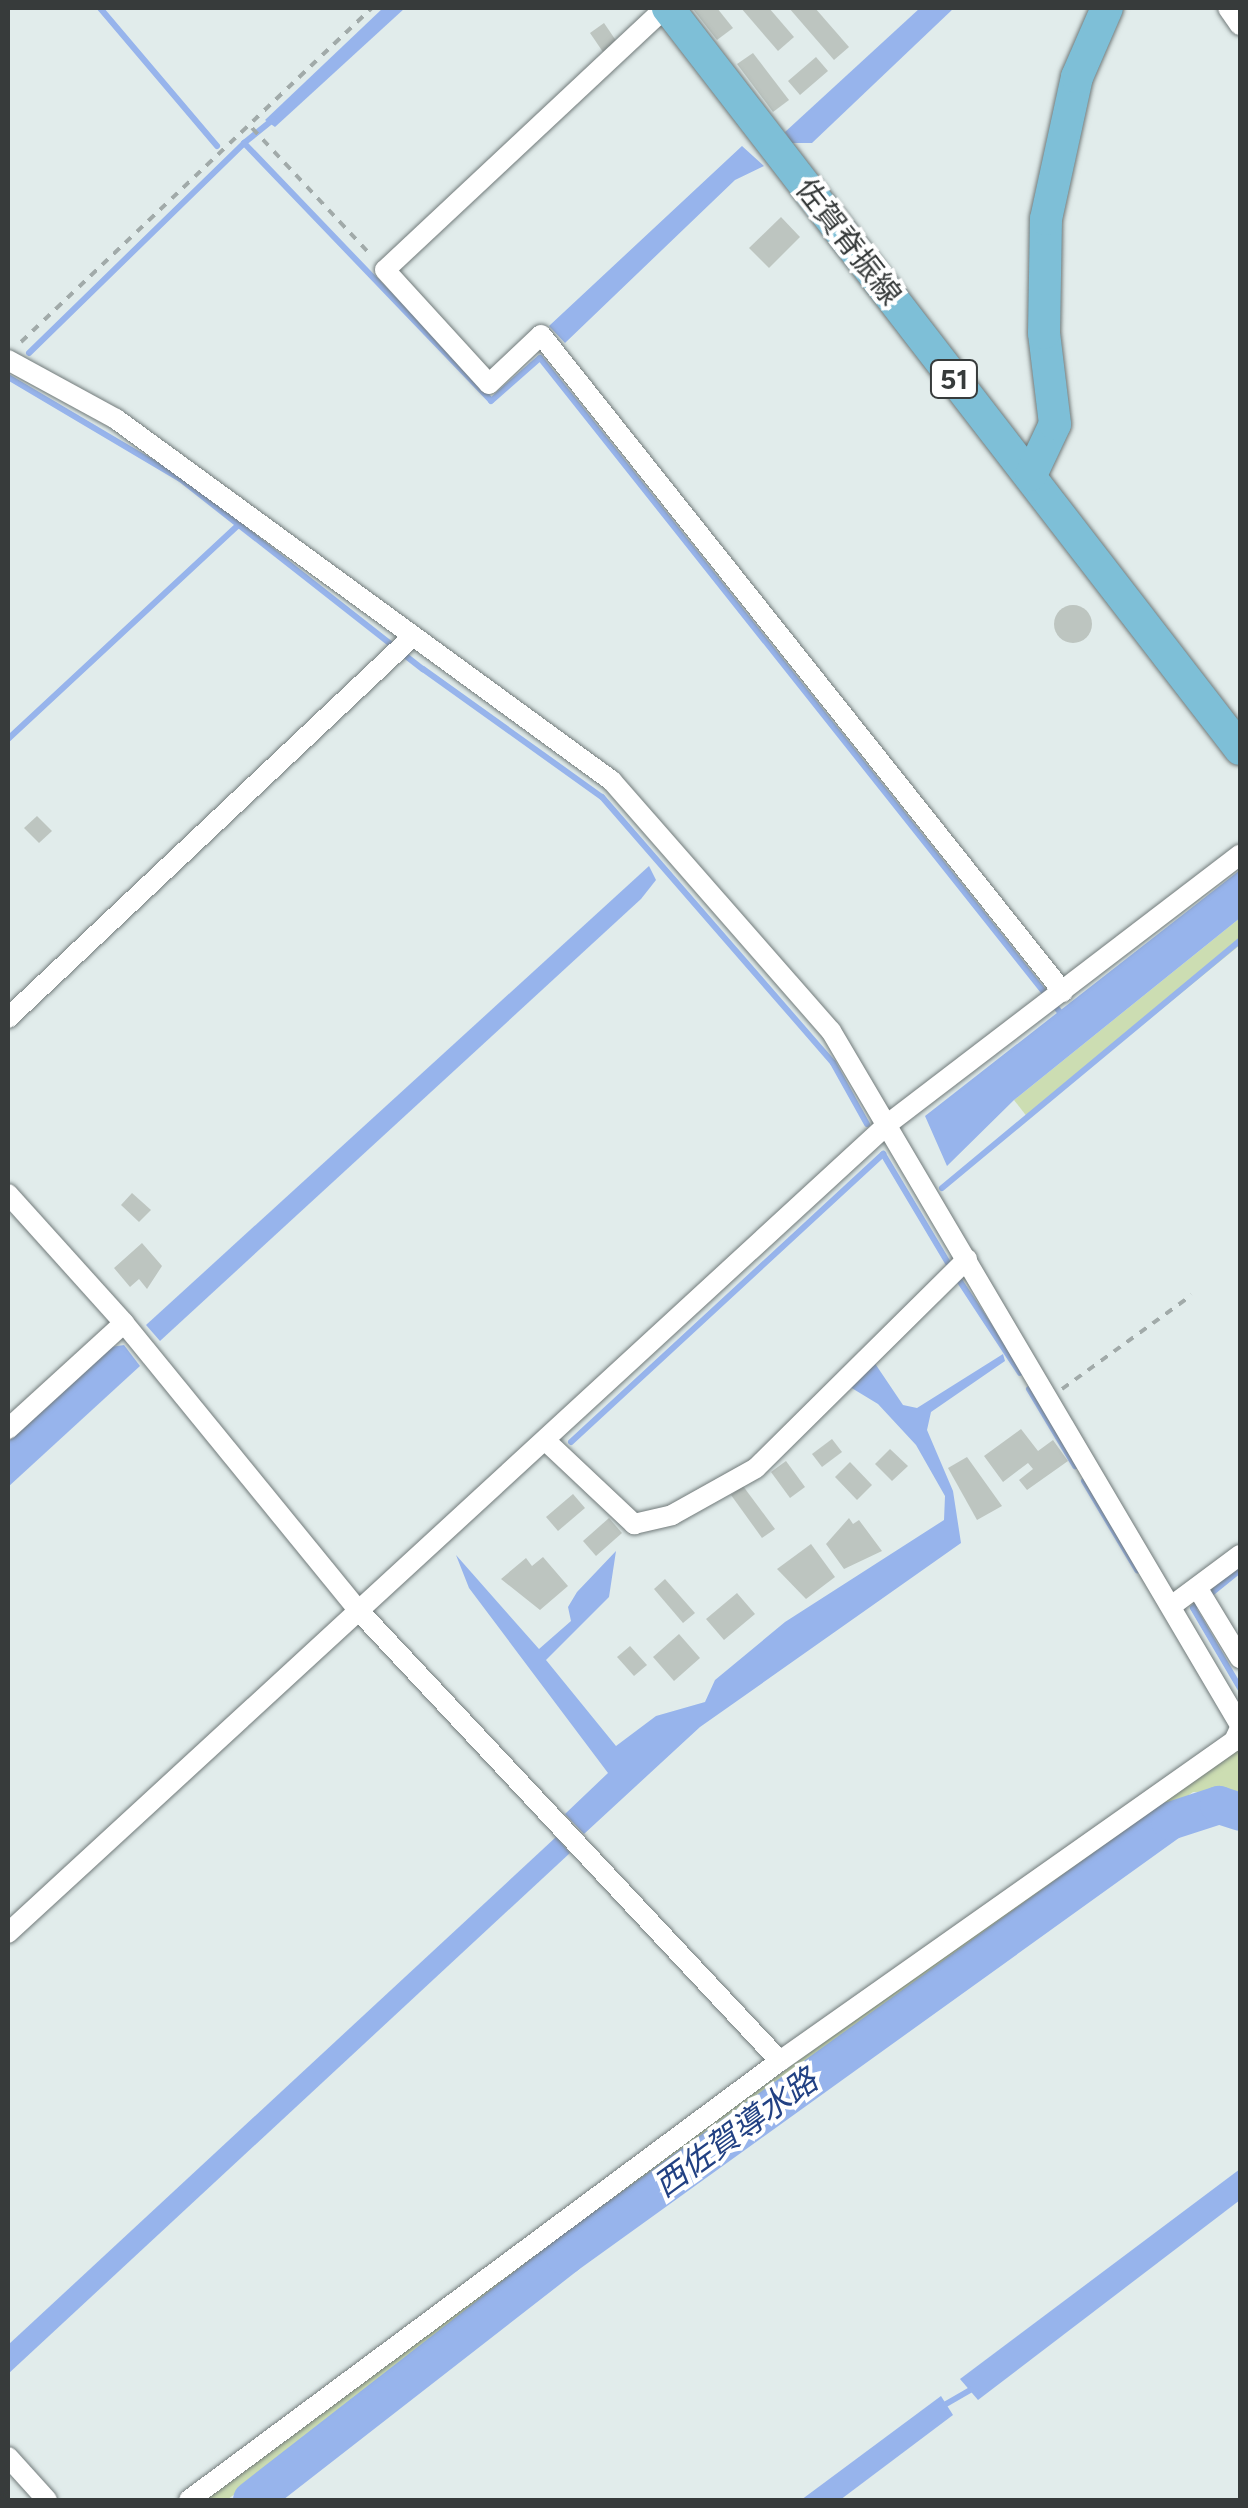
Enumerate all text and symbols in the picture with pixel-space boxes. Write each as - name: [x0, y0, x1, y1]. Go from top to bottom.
- street label: 佐賀脊振線: [788, 172, 908, 312]
- road number: 51: [929, 356, 979, 402]
- water label: 西佐賀導水路: [647, 2061, 825, 2205]

